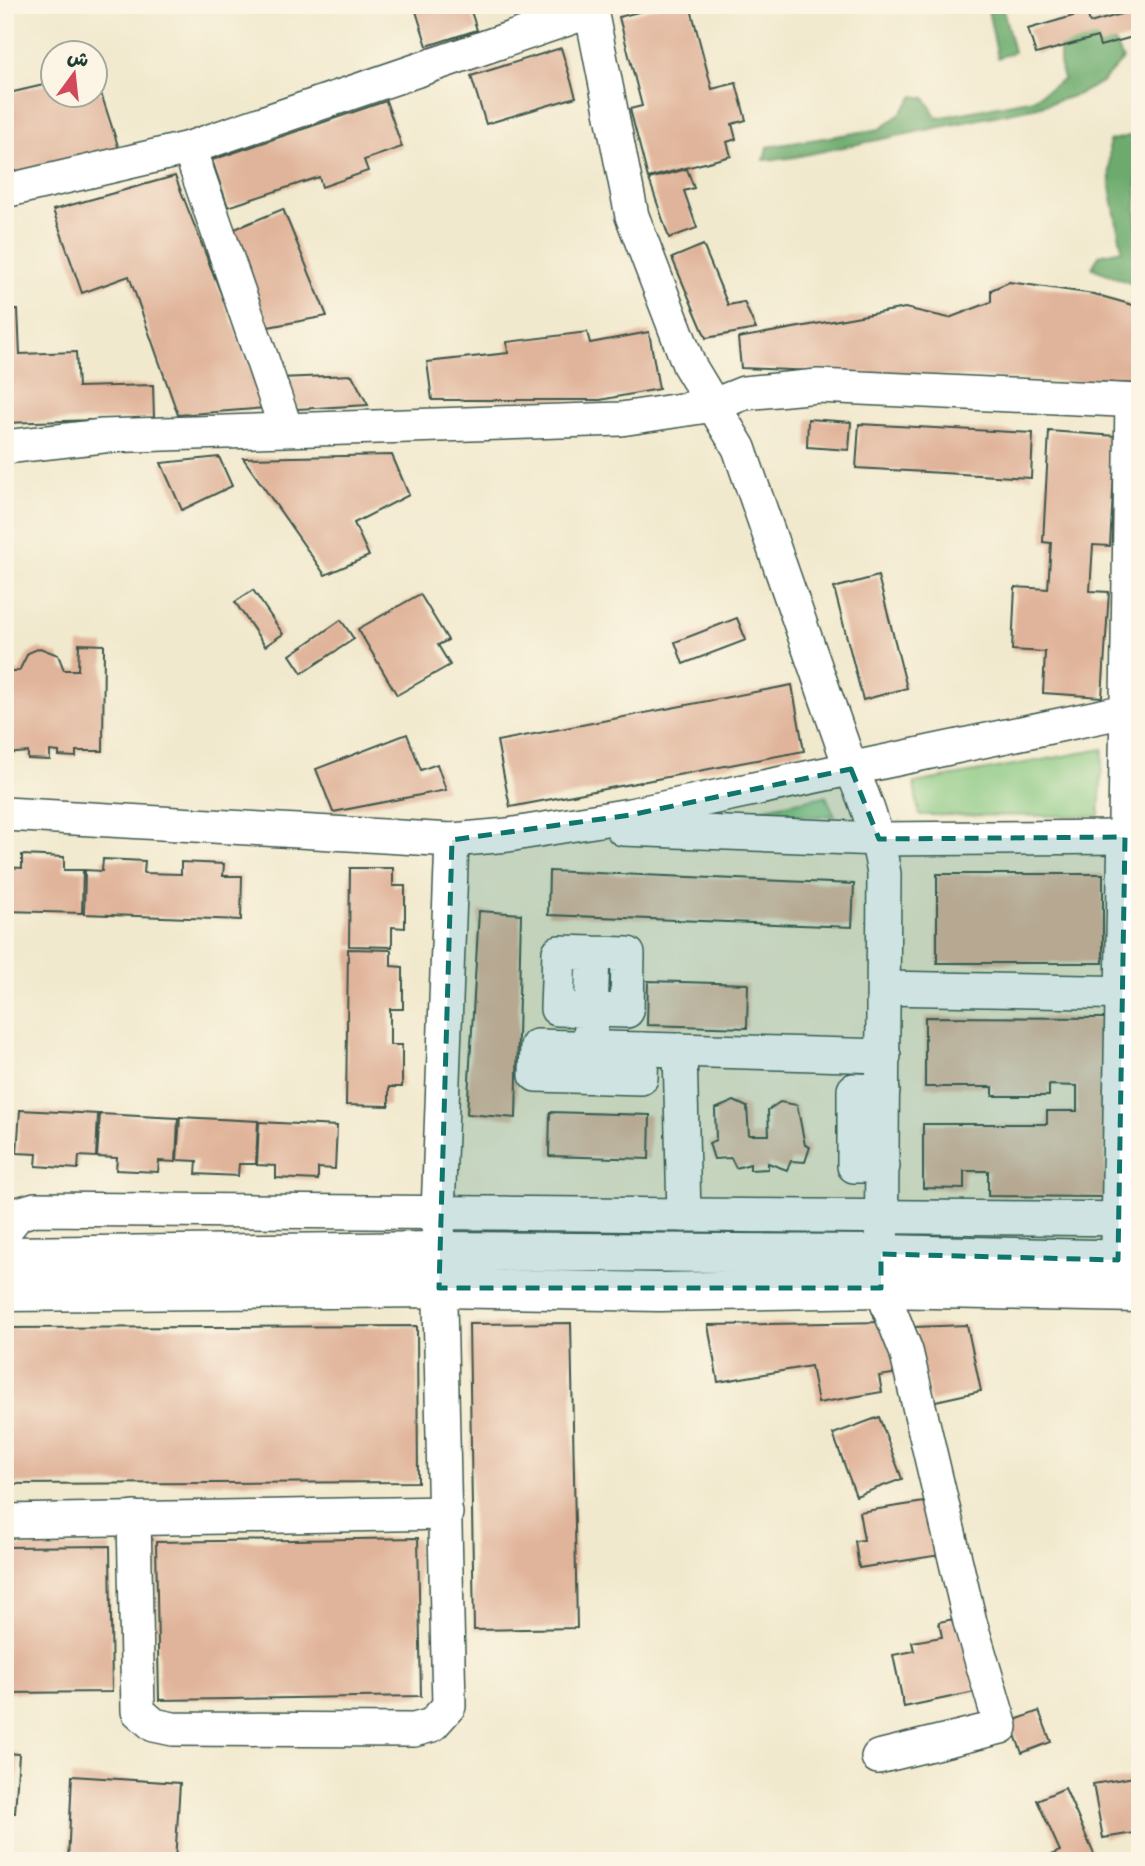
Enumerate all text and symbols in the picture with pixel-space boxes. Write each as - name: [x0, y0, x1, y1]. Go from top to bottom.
- north arrow: [38, 38, 108, 108]
- text: ش: [65, 45, 91, 72]

